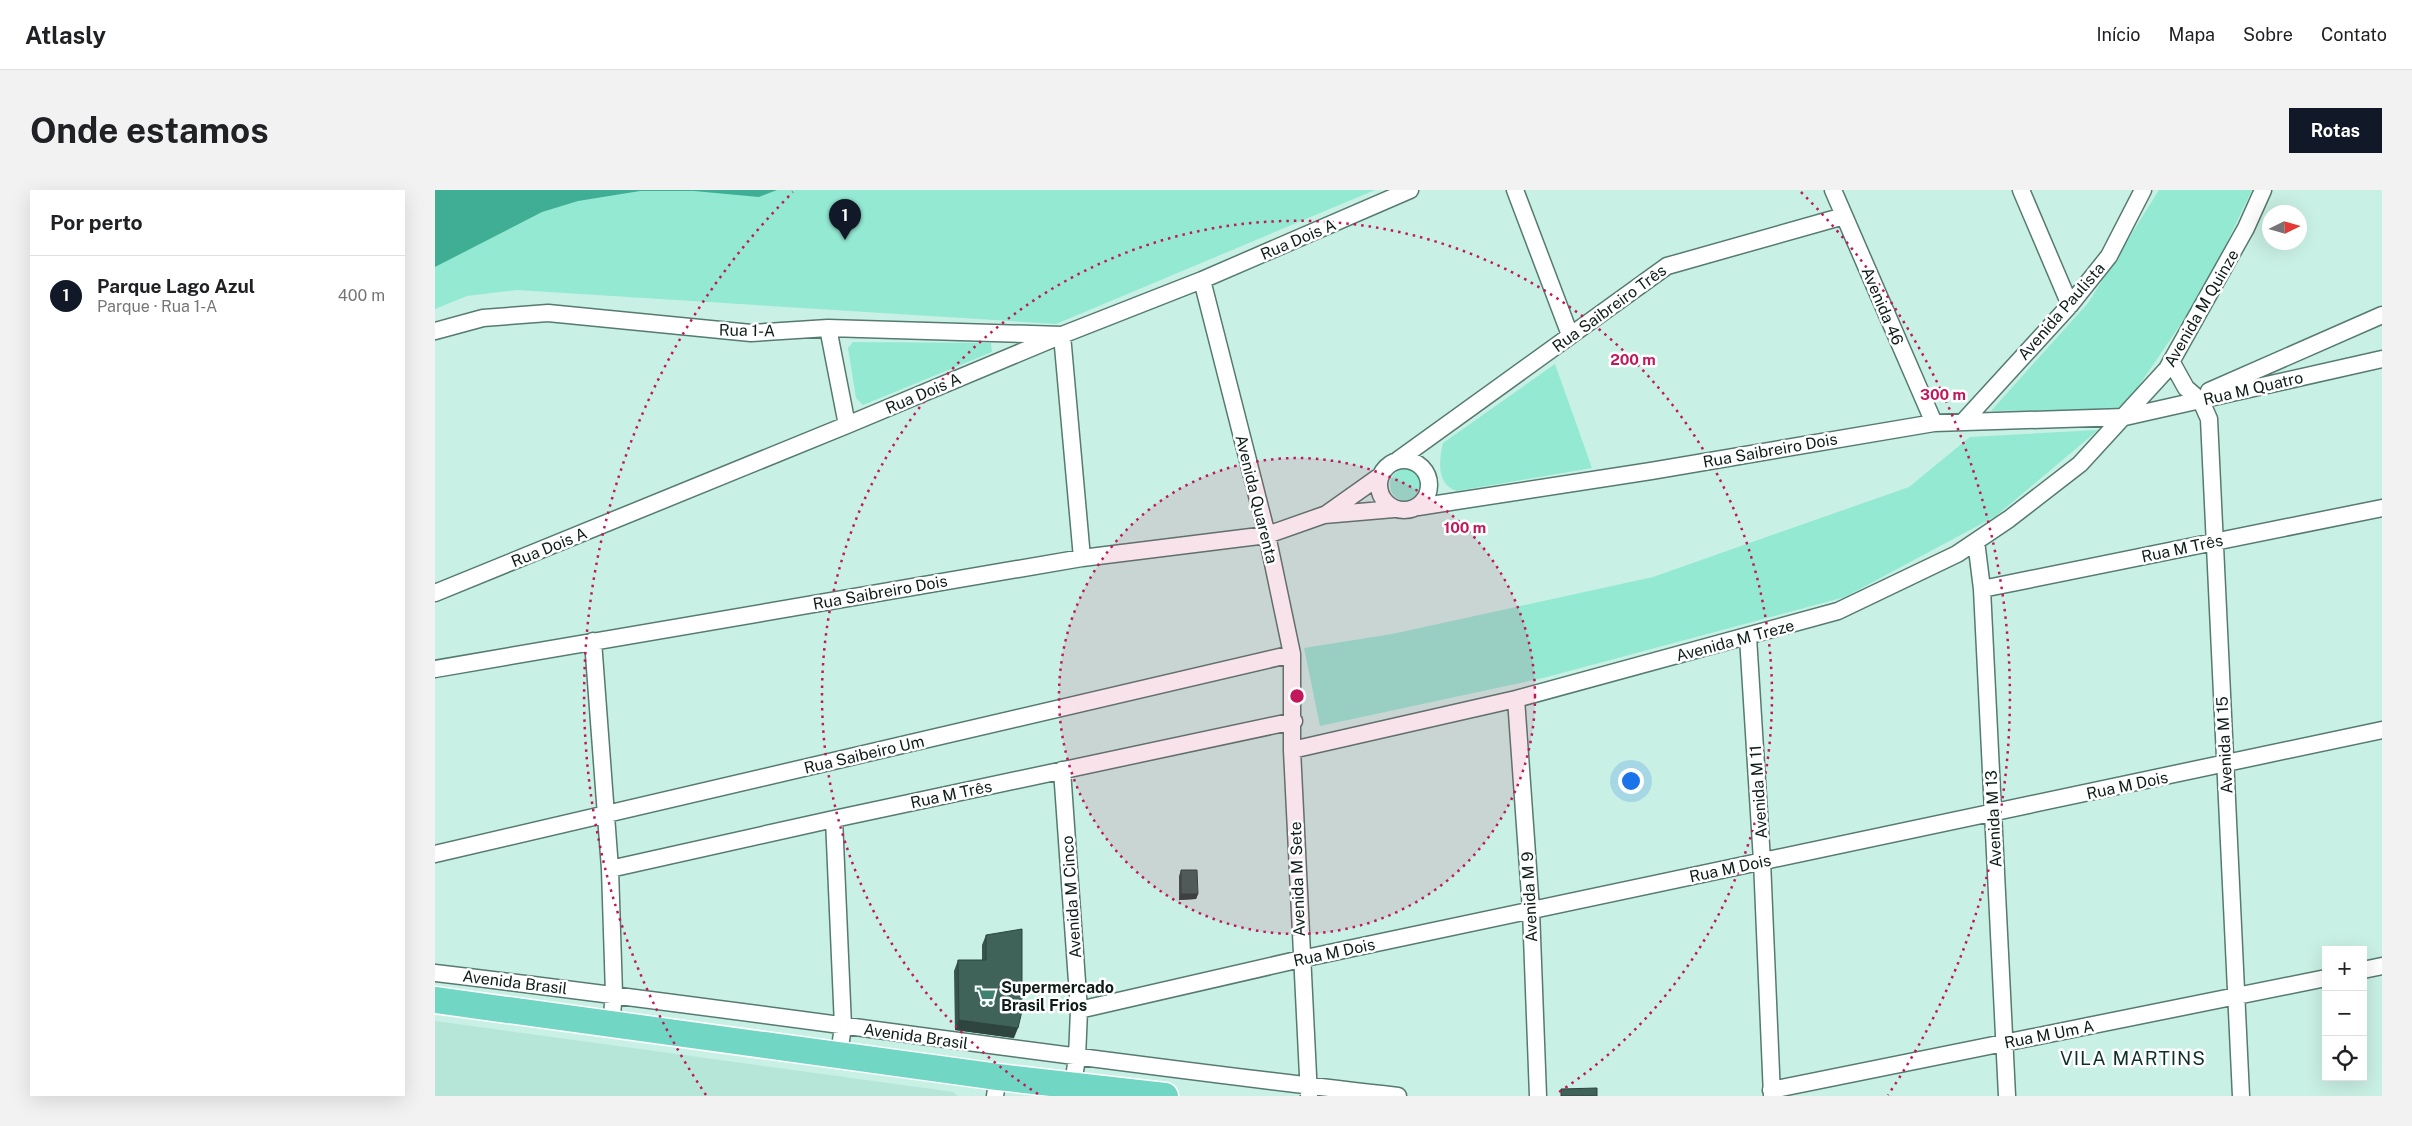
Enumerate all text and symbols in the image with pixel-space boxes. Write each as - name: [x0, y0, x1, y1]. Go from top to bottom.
- text: Atlasly: [25, 21, 106, 49]
- text: Início: [2096, 24, 2141, 45]
- text: Mapa: [2169, 24, 2215, 45]
- text: Sobre: [2243, 24, 2293, 45]
- text: Contato: [2321, 24, 2387, 45]
- button: Rotas: [2289, 108, 2382, 153]
- text: Onde estamos: [30, 110, 269, 151]
- pin: 1: [829, 199, 861, 240]
- north arrow: [2262, 205, 2307, 250]
- text: Por perto: [50, 210, 143, 235]
- street label: Rua Dois A: [1258, 215, 1339, 264]
- street label: Avenida M Quinze: [2160, 246, 2243, 370]
- street label: Avenida Paulista: [2014, 259, 2109, 364]
- street label: Rua Saibreiro Três: [1549, 261, 1670, 356]
- street label: Avenida 46: [1858, 264, 1907, 348]
- text: Parque Lago Azul: [97, 275, 255, 297]
- text: 1: [63, 286, 69, 305]
- text: 400 m: [338, 286, 385, 305]
- text: Parque · Rua 1-A: [97, 297, 217, 316]
- street label: Rua 1-A: [719, 321, 775, 340]
- text: 200 m: [1610, 351, 1656, 368]
- street label: Rua M Quatro: [2201, 368, 2305, 409]
- street label: Rua Dois A: [883, 369, 964, 418]
- text: 300 m: [1920, 386, 1966, 403]
- street label: Rua Saibreiro Dois: [1701, 429, 1839, 472]
- street label: Avenida Quarenta: [1231, 433, 1282, 565]
- text: 100 m: [1444, 519, 1486, 536]
- street label: Rua Dois A: [508, 524, 590, 571]
- street label: Rua M Três: [2140, 531, 2225, 566]
- street label: Rua Saibreiro Dois: [811, 571, 949, 614]
- street label: Avenida M Treze: [1674, 616, 1796, 665]
- centre of rings: [1288, 687, 1306, 705]
- street label: Avenida M 15: [2212, 696, 2237, 794]
- street label: Rua Saibeiro Um: [802, 731, 926, 778]
- street label: Avenida M 11: [1746, 744, 1771, 839]
- your location: [1618, 768, 1644, 794]
- street label: Rua M Dois: [2085, 768, 2170, 803]
- street label: Avenida M 13: [1981, 770, 2006, 868]
- street label: Rua M Três: [909, 777, 994, 812]
- street label: Avenida M Sete: [1286, 821, 1309, 937]
- street label: Avenida M Cinco: [1058, 835, 1085, 959]
- street label: Avenida M 9: [1518, 851, 1541, 943]
- street label: Rua M Dois: [1688, 851, 1773, 886]
- street label: Rua M Dois: [1292, 935, 1377, 970]
- map controls: [2322, 946, 2367, 1081]
- button: +: [2322, 946, 2367, 991]
- street label: Avenida Brasil: [462, 967, 569, 998]
- place label: Supermercado Brasil Frios: [1001, 978, 1114, 1015]
- supermarket icon: Supermercado Brasil Frios: [975, 985, 997, 1007]
- button: −: [2322, 991, 2367, 1036]
- street label: Rua M Um A: [2003, 1016, 2096, 1053]
- street label: Avenida Brasil: [862, 1020, 970, 1053]
- button: locate: [2322, 1036, 2367, 1081]
- district label: VILA MARTINS: [2060, 1047, 2206, 1069]

